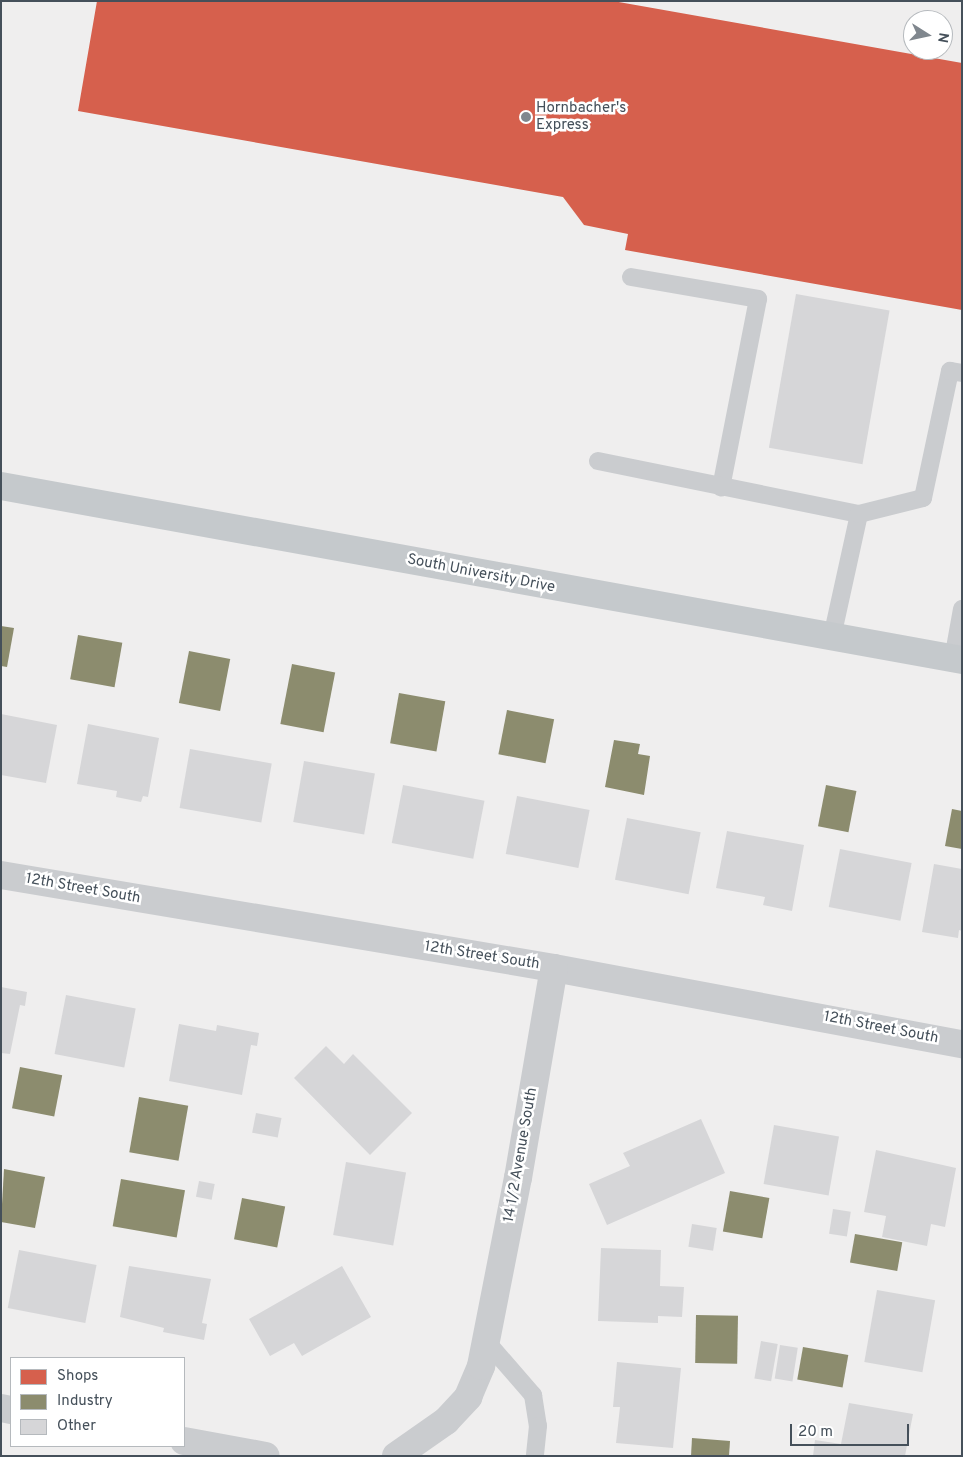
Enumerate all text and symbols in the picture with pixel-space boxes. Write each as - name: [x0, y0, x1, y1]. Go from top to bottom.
- north arrow: [903, 10, 953, 60]
- text: N: [933, 31, 952, 44]
- place label: Hornbacher's Express: [536, 99, 626, 134]
- marker: Hornbacher's Express: [520, 111, 532, 123]
- street label: South University Drive: [406, 551, 556, 597]
- street label: 12th Street South: [24, 870, 142, 908]
- street label: 12th Street South: [423, 938, 541, 974]
- street label: 12th Street South: [822, 1008, 940, 1048]
- street label: 14 1/2 Avenue South: [500, 1086, 542, 1224]
- legend: [10, 1357, 185, 1447]
- text: Shops: [57, 1367, 98, 1386]
- text: Industry: [57, 1392, 113, 1411]
- scale bar: [793, 1414, 912, 1446]
- text: Other: [57, 1417, 96, 1436]
- text: 20 m: [798, 1423, 833, 1442]

